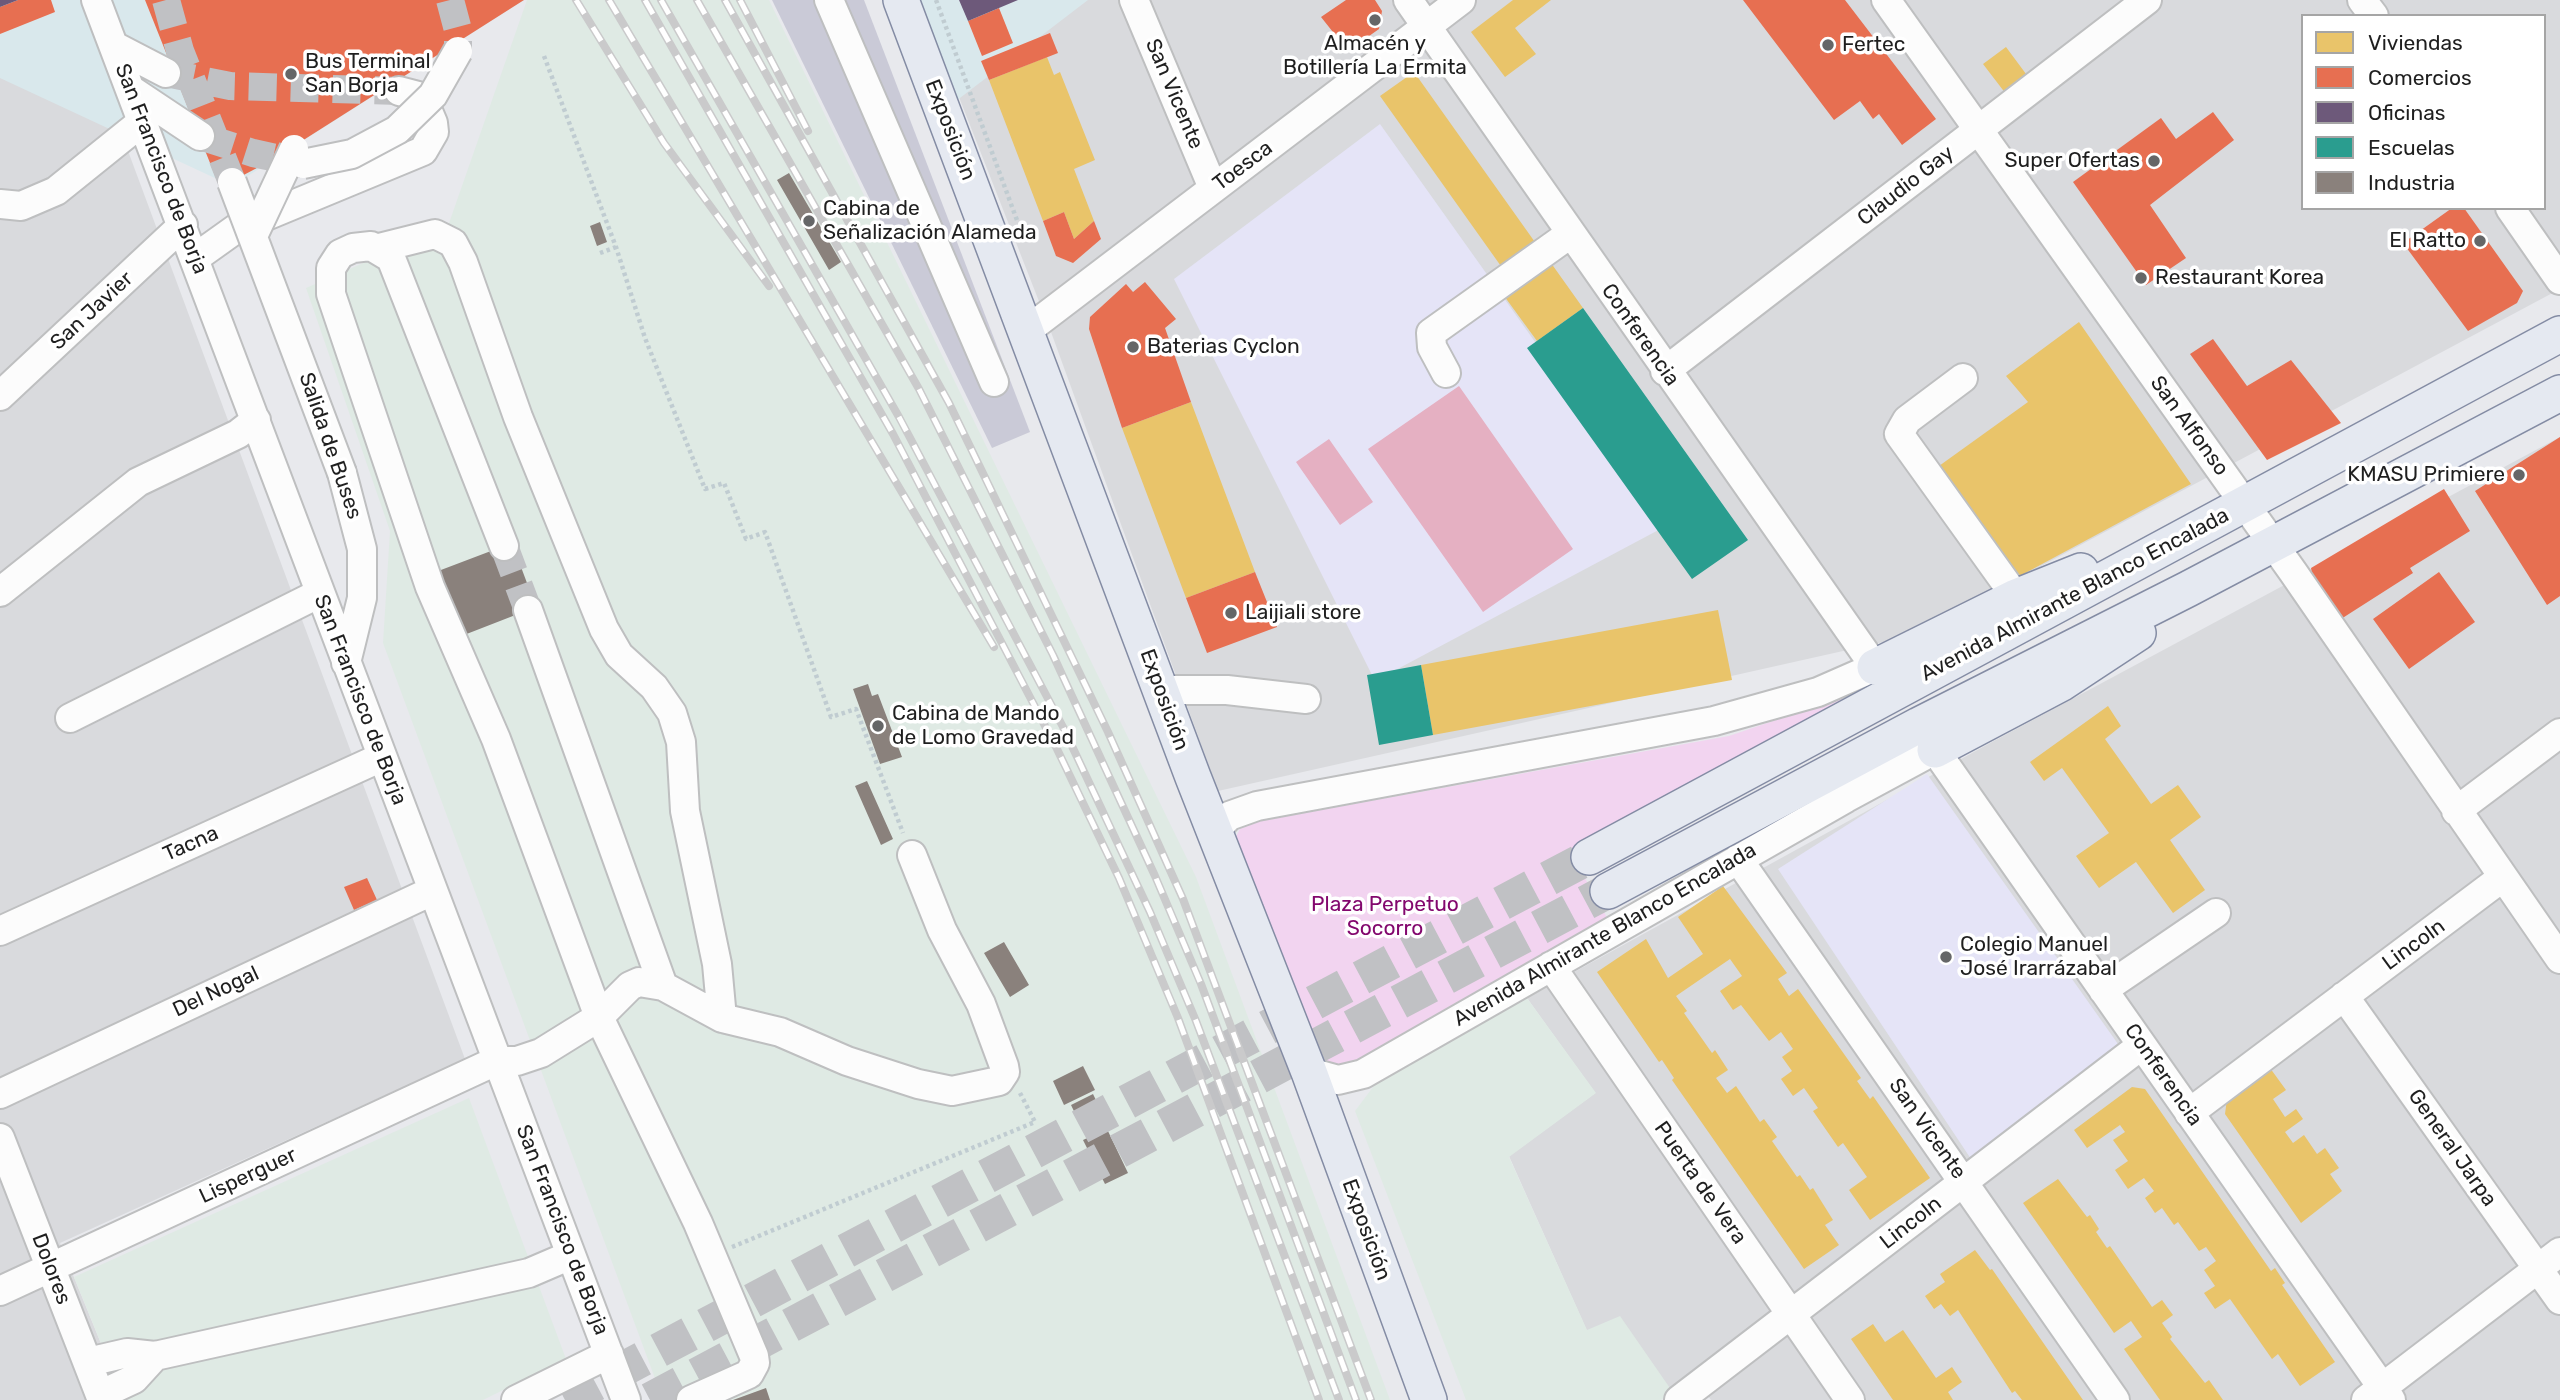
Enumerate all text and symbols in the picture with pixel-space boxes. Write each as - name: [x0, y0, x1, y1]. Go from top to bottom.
- marker: Almacén y Botillería La Ermita: [1367, 12, 1383, 28]
- legend: [2301, 14, 2546, 210]
- text: Viviendas: [2368, 30, 2463, 55]
- place label: Almacén y Botillería La Ermita: [1283, 31, 1467, 81]
- place label: Fertec: [1842, 32, 1905, 58]
- street label: San Vicente: [1140, 35, 1208, 153]
- marker: Fertec: [1820, 37, 1836, 53]
- place label: Bus Terminal San Borja: [305, 49, 431, 99]
- street label: San Francisco de Borja: [109, 60, 213, 278]
- text: Comercios: [2368, 65, 2472, 90]
- marker: Bus Terminal San Borja: [283, 66, 299, 82]
- street label: Exposición: [919, 76, 981, 184]
- text: Oficinas: [2368, 100, 2445, 125]
- text: Escuelas: [2368, 135, 2455, 160]
- street label: Toesca: [1208, 136, 1278, 196]
- street label: Claudio Gay: [1853, 141, 1959, 231]
- place label: Super Ofertas: [2005, 148, 2140, 174]
- marker: Super Ofertas: [2146, 153, 2162, 169]
- text: Industria: [2368, 170, 2455, 195]
- place label: Cabina de Señalización Alameda: [823, 196, 1036, 246]
- marker: Cabina de Señalización Alameda: [801, 213, 817, 229]
- place label: El Ratto: [2389, 228, 2466, 254]
- marker: El Ratto: [2472, 233, 2488, 249]
- place label: Restaurant Korea: [2155, 265, 2324, 291]
- street label: San Javier: [46, 266, 138, 356]
- marker: Restaurant Korea: [2133, 270, 2149, 286]
- street label: Conferencia: [1596, 279, 1684, 391]
- place label: Baterias Cyclon: [1147, 334, 1300, 360]
- marker: Baterias Cyclon: [1125, 339, 1141, 355]
- street label: Salida de Buses: [293, 369, 367, 523]
- street label: San Alfonso: [2144, 371, 2234, 481]
- place label: KMASU Primiere: [2347, 462, 2505, 488]
- marker: KMASU Primiere: [2511, 467, 2527, 483]
- street label: Avenida Almirante Blanco Encalada: [1917, 503, 2233, 687]
- street label: San Francisco de Borja: [308, 591, 412, 809]
- place label: Laijiali store: [1245, 600, 1361, 626]
- marker: Laijiali store: [1223, 605, 1239, 621]
- street label: Exposición: [1134, 646, 1194, 754]
- place label: Cabina de Mando de Lomo Gravedad: [892, 701, 1074, 751]
- marker: Cabina de Mando de Lomo Gravedad: [870, 718, 886, 734]
- street label: Tacna: [160, 821, 222, 867]
- street label: Avenida Almirante Blanco Encalada: [1449, 838, 1761, 1032]
- park label: Plaza Perpetuo Socorro: [1311, 892, 1459, 942]
- street label: Lincoln: [2378, 914, 2450, 976]
- place label: Colegio Manuel José Irarrázabal: [1960, 932, 2117, 982]
- marker: Colegio Manuel José Irarrázabal: [1938, 949, 1954, 965]
- street label: Del Nogal: [169, 961, 263, 1023]
- street label: Conferencia: [2119, 1019, 2207, 1131]
- street label: San Vicente: [1883, 1074, 1971, 1184]
- street label: General Jarpa: [2402, 1085, 2502, 1211]
- street label: Puerta de Vera: [1648, 1117, 1752, 1249]
- street label: San Francisco de Borja: [510, 1121, 614, 1339]
- street label: Lisperguer: [195, 1142, 301, 1210]
- street label: Exposición: [1336, 1176, 1396, 1284]
- street label: Lincoln: [1875, 1191, 1947, 1255]
- street label: Dolores: [26, 1230, 76, 1308]

